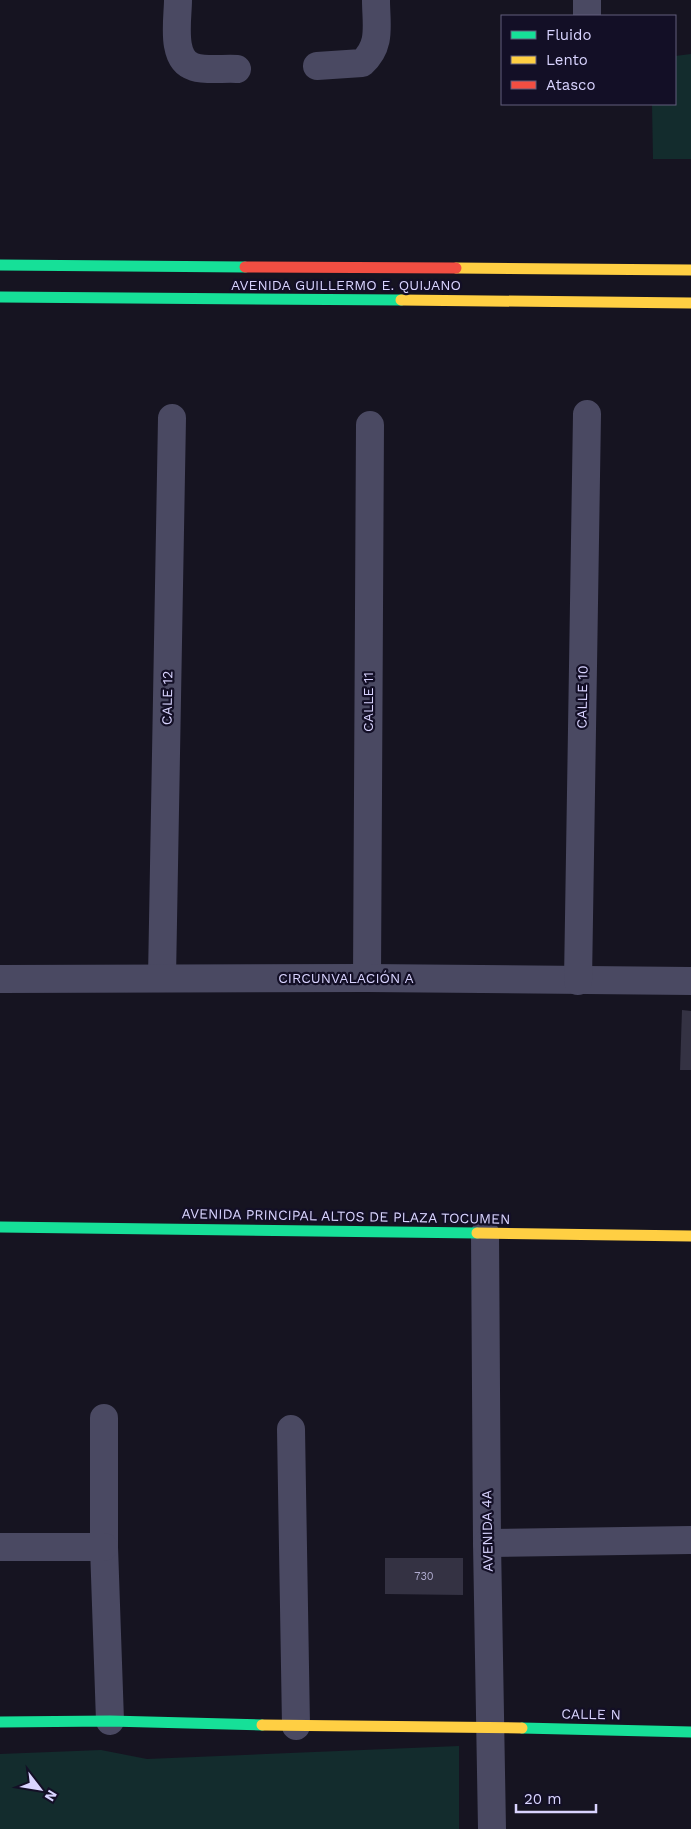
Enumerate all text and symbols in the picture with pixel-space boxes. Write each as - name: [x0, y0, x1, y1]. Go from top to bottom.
- legend: [501, 15, 676, 105]
- text: Fluido: [546, 26, 591, 44]
- text: Lento: [546, 51, 588, 69]
- text: Atasco: [546, 76, 595, 94]
- street label: AVENIDA GUILLERMO E. QUIJANO: [231, 277, 461, 293]
- street label: CALLE 10: [573, 665, 591, 729]
- street label: CALE 12: [159, 671, 175, 725]
- street label: CALLE 11: [360, 672, 376, 732]
- street label: CIRCUNVALACIÓN A: [278, 970, 414, 986]
- street label: AVENIDA PRINCIPAL ALTOS DE PLAZA TOCUMEN: [182, 1205, 510, 1227]
- street label: AVENIDA 4A: [478, 1490, 496, 1572]
- house number: 730: [414, 1570, 434, 1583]
- street label: CALLE N: [561, 1705, 621, 1723]
- north arrow: [15, 1764, 65, 1814]
- scale bar: [516, 1782, 596, 1814]
- text: N: [42, 1787, 61, 1804]
- text: 20 m: [524, 1790, 562, 1808]

